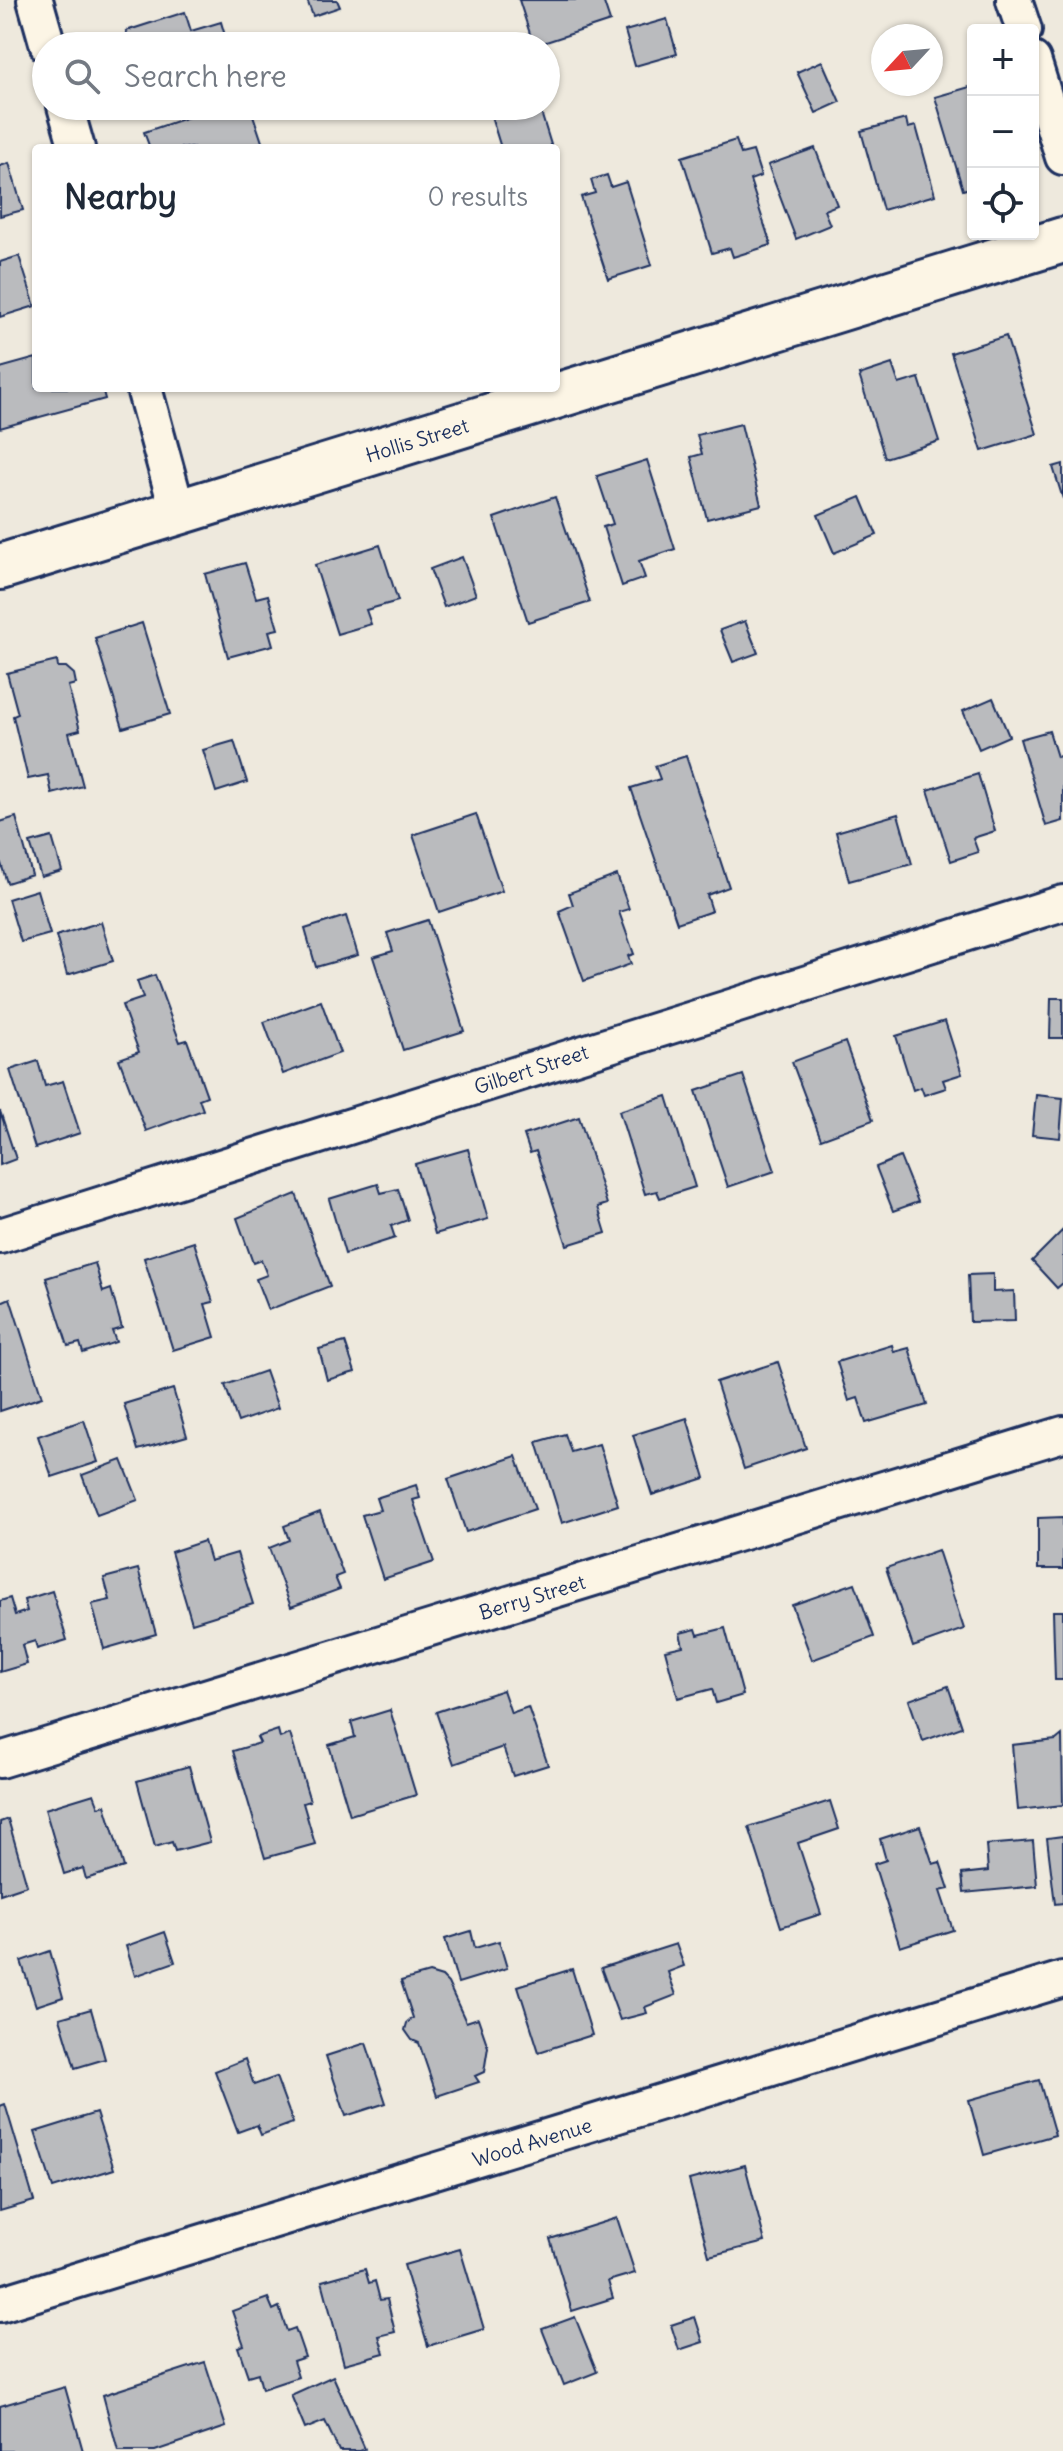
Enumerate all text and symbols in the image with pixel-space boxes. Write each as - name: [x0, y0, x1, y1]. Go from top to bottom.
- north arrow: [871, 24, 943, 96]
- map controls: [967, 24, 1039, 240]
- button: +: [967, 24, 1039, 96]
- search box: [32, 32, 560, 120]
- icon: search: [60, 54, 104, 98]
- text: Search here: [124, 57, 287, 95]
- button: −: [967, 96, 1039, 168]
- button: locate: [967, 168, 1039, 240]
- text: Nearby: [64, 175, 177, 218]
- text: 0 results: [427, 180, 528, 213]
- street label: Hollis Street: [363, 412, 472, 467]
- street label: Gilbert Street: [471, 1039, 591, 1099]
- street label: Berry Street: [476, 1569, 588, 1625]
- street label: Wood Avenue: [469, 2112, 595, 2172]

